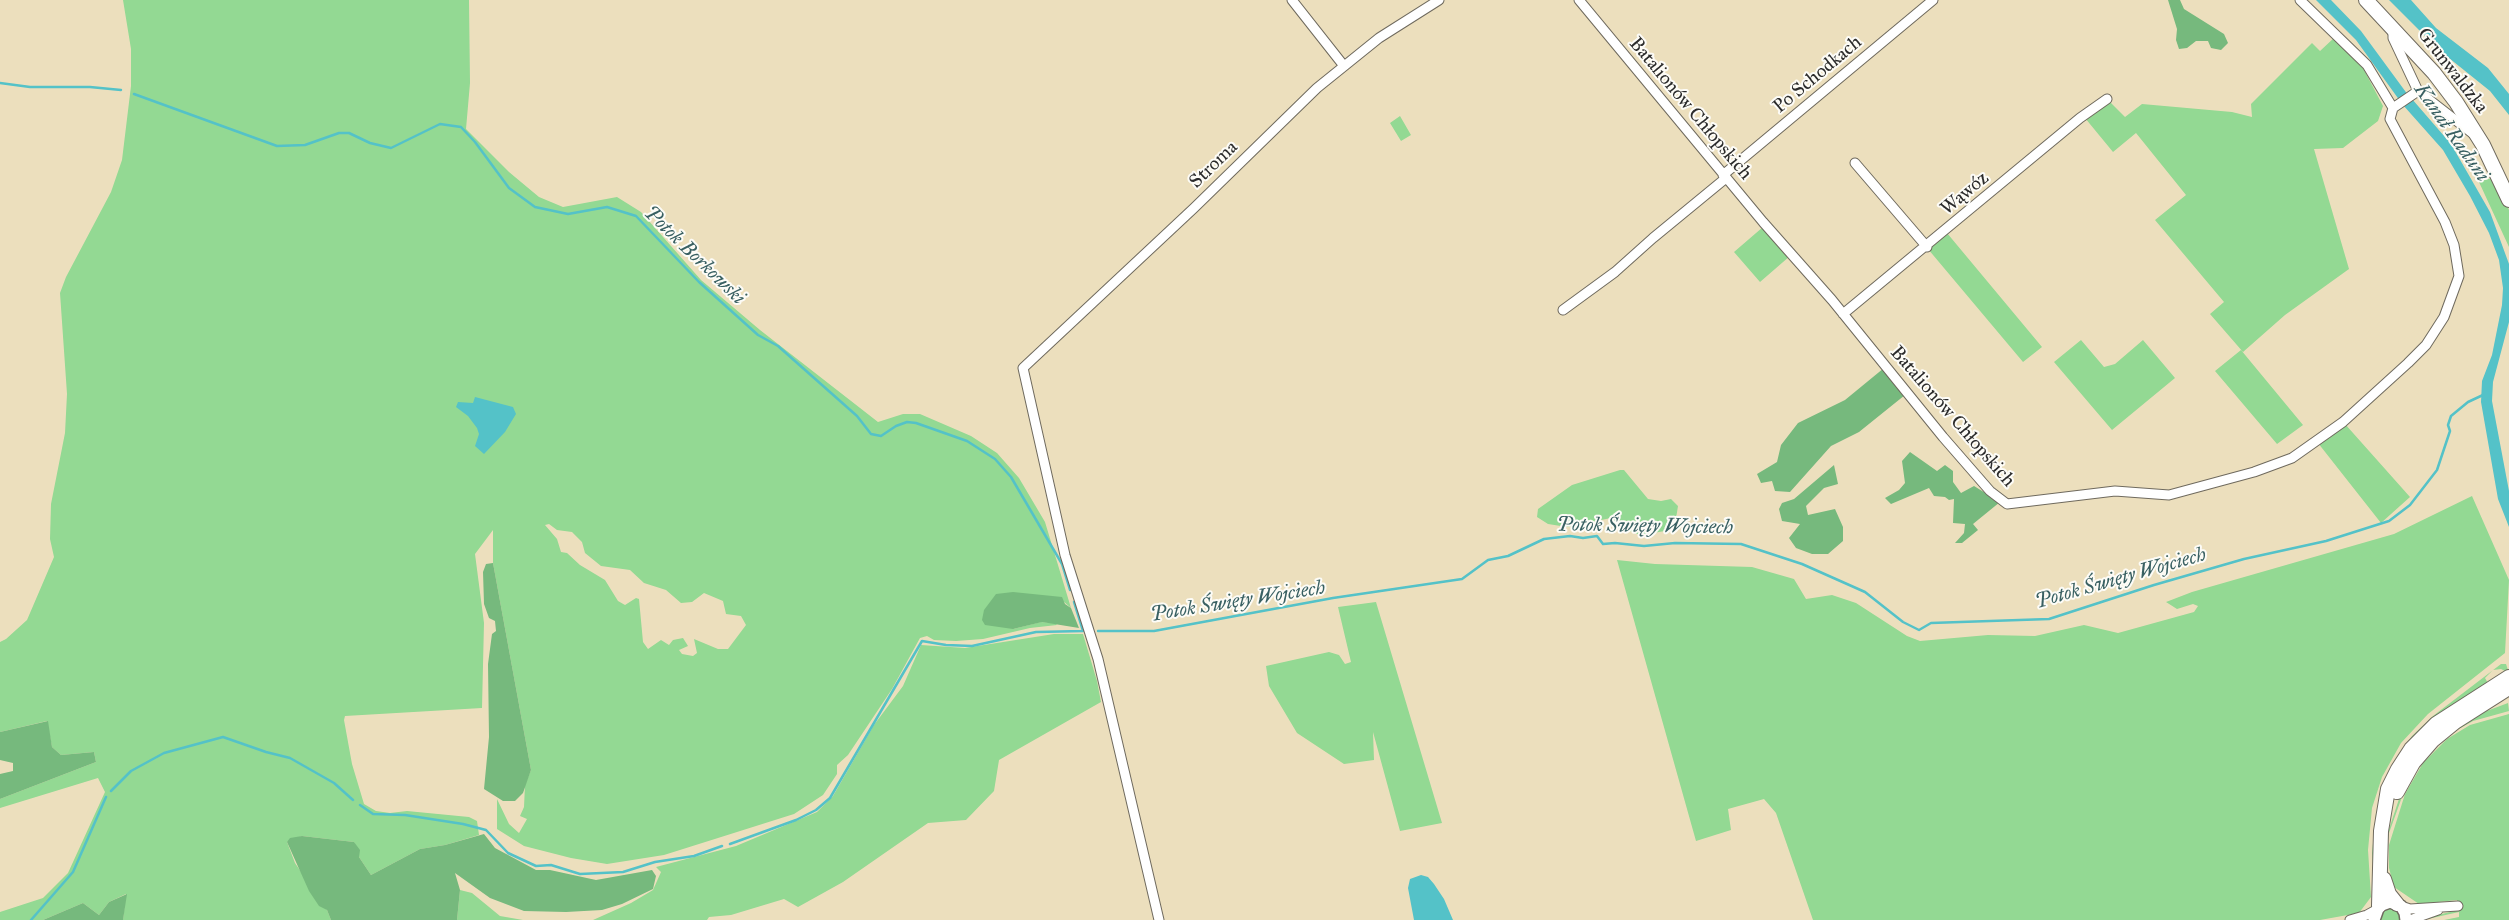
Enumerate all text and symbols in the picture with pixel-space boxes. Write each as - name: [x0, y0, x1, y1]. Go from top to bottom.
- street label: Grunwaldzka: [2412, 24, 2492, 118]
- street label: Po Schodkach: [1769, 31, 1867, 119]
- street label: Batalionów Chłopskich: [1624, 33, 1756, 185]
- water label: Kanał Raduni: [2408, 79, 2494, 187]
- street label: Stroma: [1185, 137, 1243, 193]
- street label: Wąwóz: [1936, 167, 1994, 221]
- water label: Potok Borkowski: [638, 202, 750, 310]
- street label: Batalionów Chłopskich: [1885, 342, 2019, 492]
- water label: Potok Święty Wojciech: [1557, 513, 1733, 541]
- water label: Potok Święty Wojciech: [2033, 543, 2209, 615]
- water label: Potok Święty Wojciech: [1149, 576, 1327, 628]

